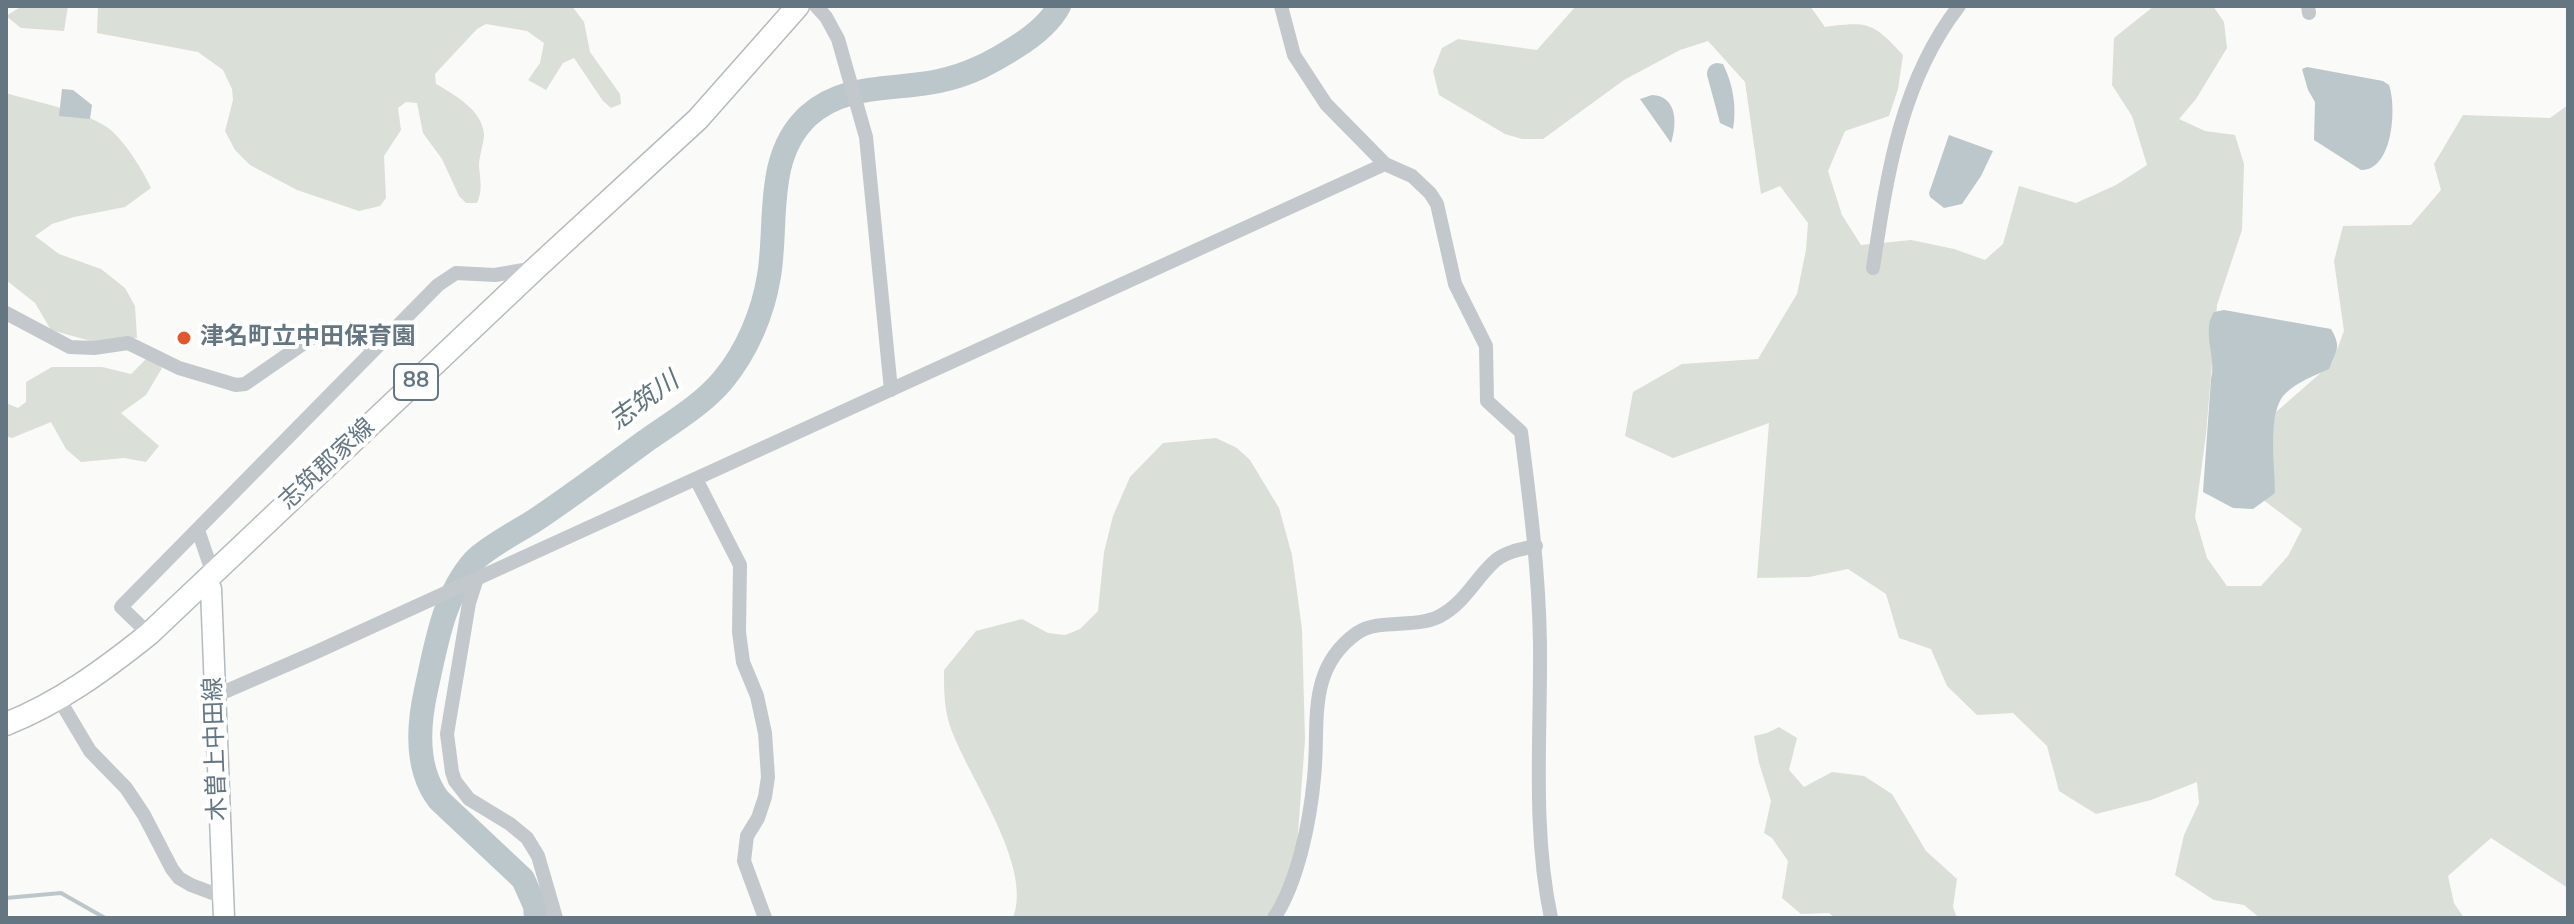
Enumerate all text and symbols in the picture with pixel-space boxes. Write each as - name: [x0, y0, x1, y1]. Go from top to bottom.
- place label: 津名町立中田保育園: [200, 324, 416, 352]
- marker: 津名町立中田保育園: [175, 329, 193, 347]
- road number: 88: [394, 364, 438, 400]
- water label: 志筑川: [604, 366, 686, 438]
- street label: 志筑郡家線: [274, 414, 382, 516]
- street label: 木曽上中田線: [200, 677, 234, 821]

